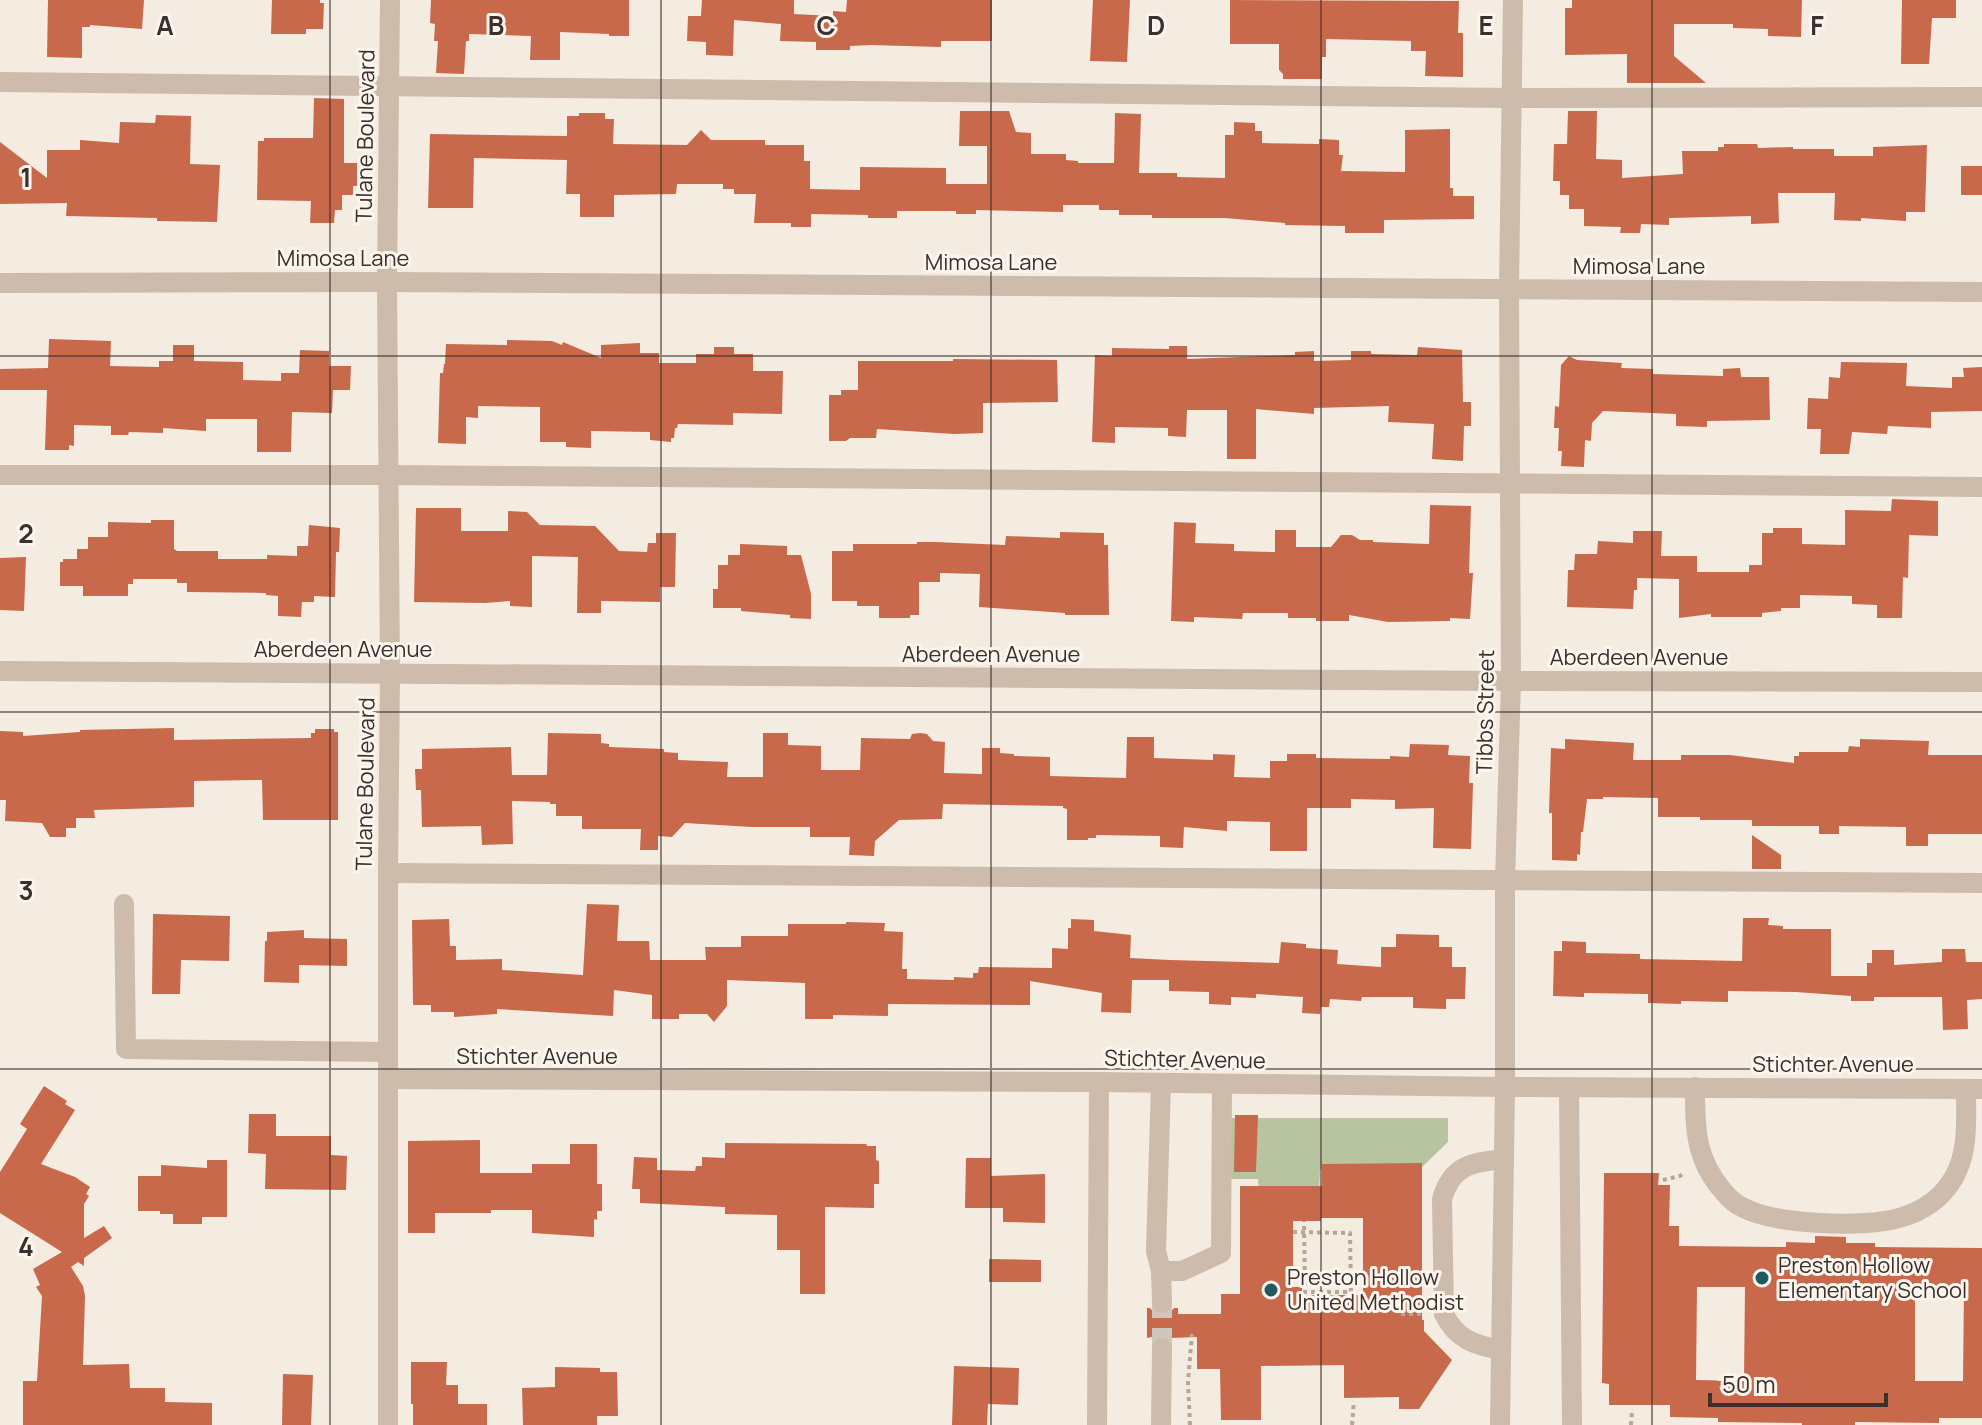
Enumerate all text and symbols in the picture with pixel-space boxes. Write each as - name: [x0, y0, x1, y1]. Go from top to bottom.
- text: A: [156, 7, 174, 43]
- text: B: [488, 7, 504, 43]
- text: C: [816, 7, 836, 43]
- text: D: [1147, 7, 1165, 43]
- text: E: [1478, 7, 1494, 43]
- text: F: [1810, 7, 1824, 43]
- street label: Tulane Boulevard: [348, 49, 382, 223]
- text: 1: [20, 159, 32, 195]
- street label: Mimosa Lane: [277, 243, 409, 273]
- street label: Mimosa Lane: [925, 247, 1057, 277]
- street label: Mimosa Lane: [1573, 251, 1705, 281]
- text: 2: [18, 515, 34, 551]
- street label: Aberdeen Avenue: [254, 634, 433, 664]
- street label: Aberdeen Avenue: [902, 639, 1081, 669]
- street label: Aberdeen Avenue: [1550, 642, 1729, 672]
- street label: Tibbs Street: [1469, 649, 1501, 775]
- street label: Tulane Boulevard: [348, 697, 382, 871]
- text: 3: [18, 872, 34, 908]
- street label: Stichter Avenue: [456, 1041, 618, 1071]
- street label: Stichter Avenue: [1104, 1043, 1266, 1075]
- street label: Stichter Avenue: [1752, 1049, 1914, 1079]
- text: 4: [18, 1228, 34, 1264]
- place label: Preston Hollow Elementary School: [1778, 1250, 1967, 1305]
- place label: Preston Hollow United Methodist: [1287, 1262, 1464, 1317]
- marker: Preston Hollow Elementary School: [1753, 1269, 1771, 1287]
- marker: Preston Hollow United Methodist: [1262, 1281, 1280, 1299]
- scale bar: [1710, 1357, 1886, 1407]
- text: 50 m: [1722, 1367, 1776, 1400]

